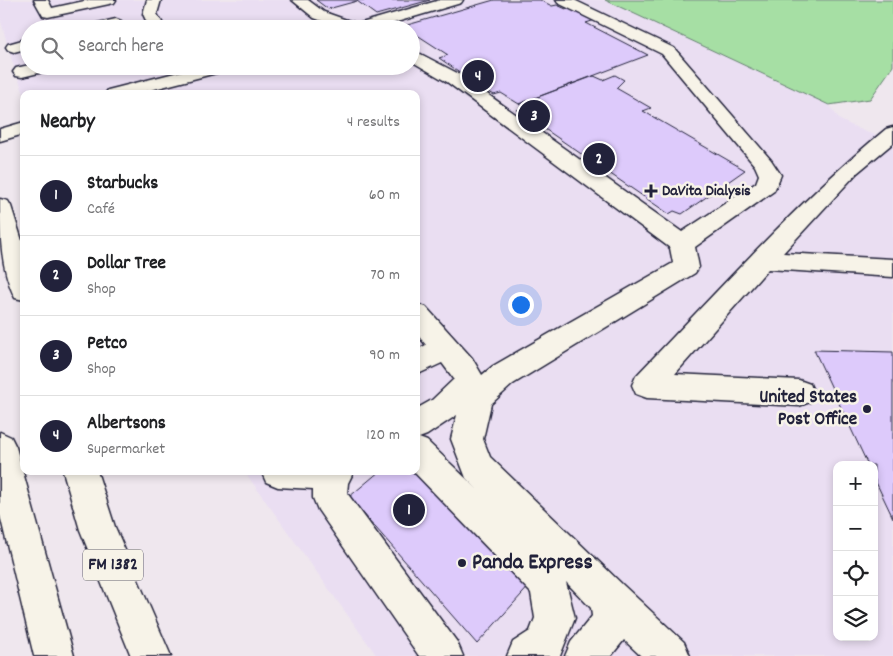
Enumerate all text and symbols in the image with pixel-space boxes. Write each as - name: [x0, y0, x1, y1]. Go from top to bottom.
- search box: [20, 20, 420, 75]
- icon: search: [38, 34, 66, 62]
- text: Search here: [78, 34, 164, 61]
- pin: 4: [462, 57, 494, 95]
- pin: 3: [518, 97, 550, 135]
- text: Nearby: [40, 108, 95, 138]
- text: 4 results: [347, 111, 400, 134]
- pin: 2: [583, 140, 615, 178]
- text: Starbucks: [87, 171, 158, 198]
- place label: DaVita Dialysis: [662, 180, 751, 203]
- text: 1: [54, 184, 58, 207]
- text: 60 m: [369, 184, 400, 207]
- marker: DaVita Dialysis: [644, 184, 658, 198]
- text: Café: [87, 198, 115, 221]
- text: Dollar Tree: [87, 251, 166, 278]
- text: 2: [53, 264, 60, 287]
- text: 70 m: [370, 264, 400, 287]
- text: Shop: [87, 278, 116, 301]
- your location: [508, 292, 534, 318]
- text: Petco: [87, 331, 127, 358]
- text: 3: [52, 344, 60, 367]
- text: 90 m: [369, 344, 400, 367]
- text: Shop: [87, 358, 116, 381]
- place label: United States Post Office: [759, 385, 857, 434]
- marker: United States Post Office: [861, 403, 873, 415]
- text: Albertsons: [87, 411, 166, 438]
- text: 4: [53, 424, 59, 447]
- text: 120 m: [366, 424, 400, 447]
- text: Supermarket: [87, 438, 165, 461]
- map controls: [833, 461, 878, 641]
- button: +: [833, 461, 878, 506]
- pin: 1: [393, 491, 425, 529]
- button: −: [833, 506, 878, 551]
- place label: Panda Express: [472, 548, 593, 579]
- road number: FM 1382: [83, 550, 143, 580]
- button: locate: [833, 551, 878, 596]
- marker: Panda Express: [456, 557, 468, 569]
- button: layers: [833, 596, 878, 641]

